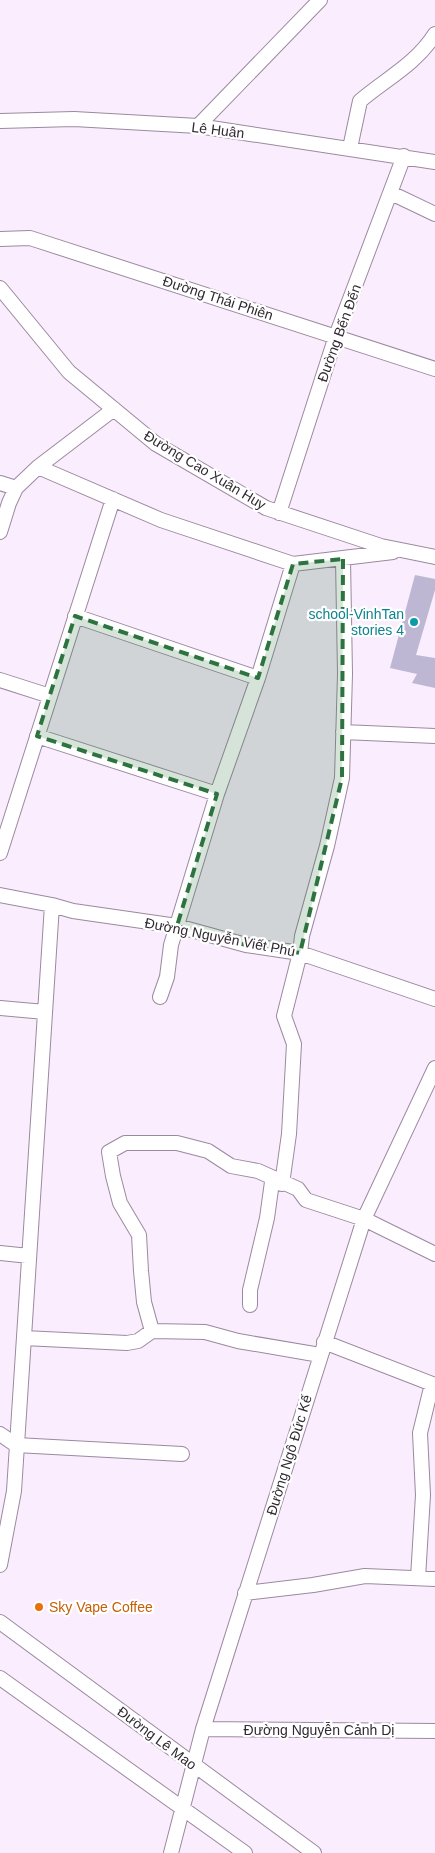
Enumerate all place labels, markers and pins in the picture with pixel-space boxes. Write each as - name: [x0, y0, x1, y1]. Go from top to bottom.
- place label: school-VinhTan stories 4: [309, 606, 404, 638]
- marker: school-VinhTan stories 4: [408, 616, 420, 628]
- place label: Sky Vape Coffee: [49, 1599, 153, 1615]
- marker: Sky Vape Coffee: [33, 1601, 45, 1613]

